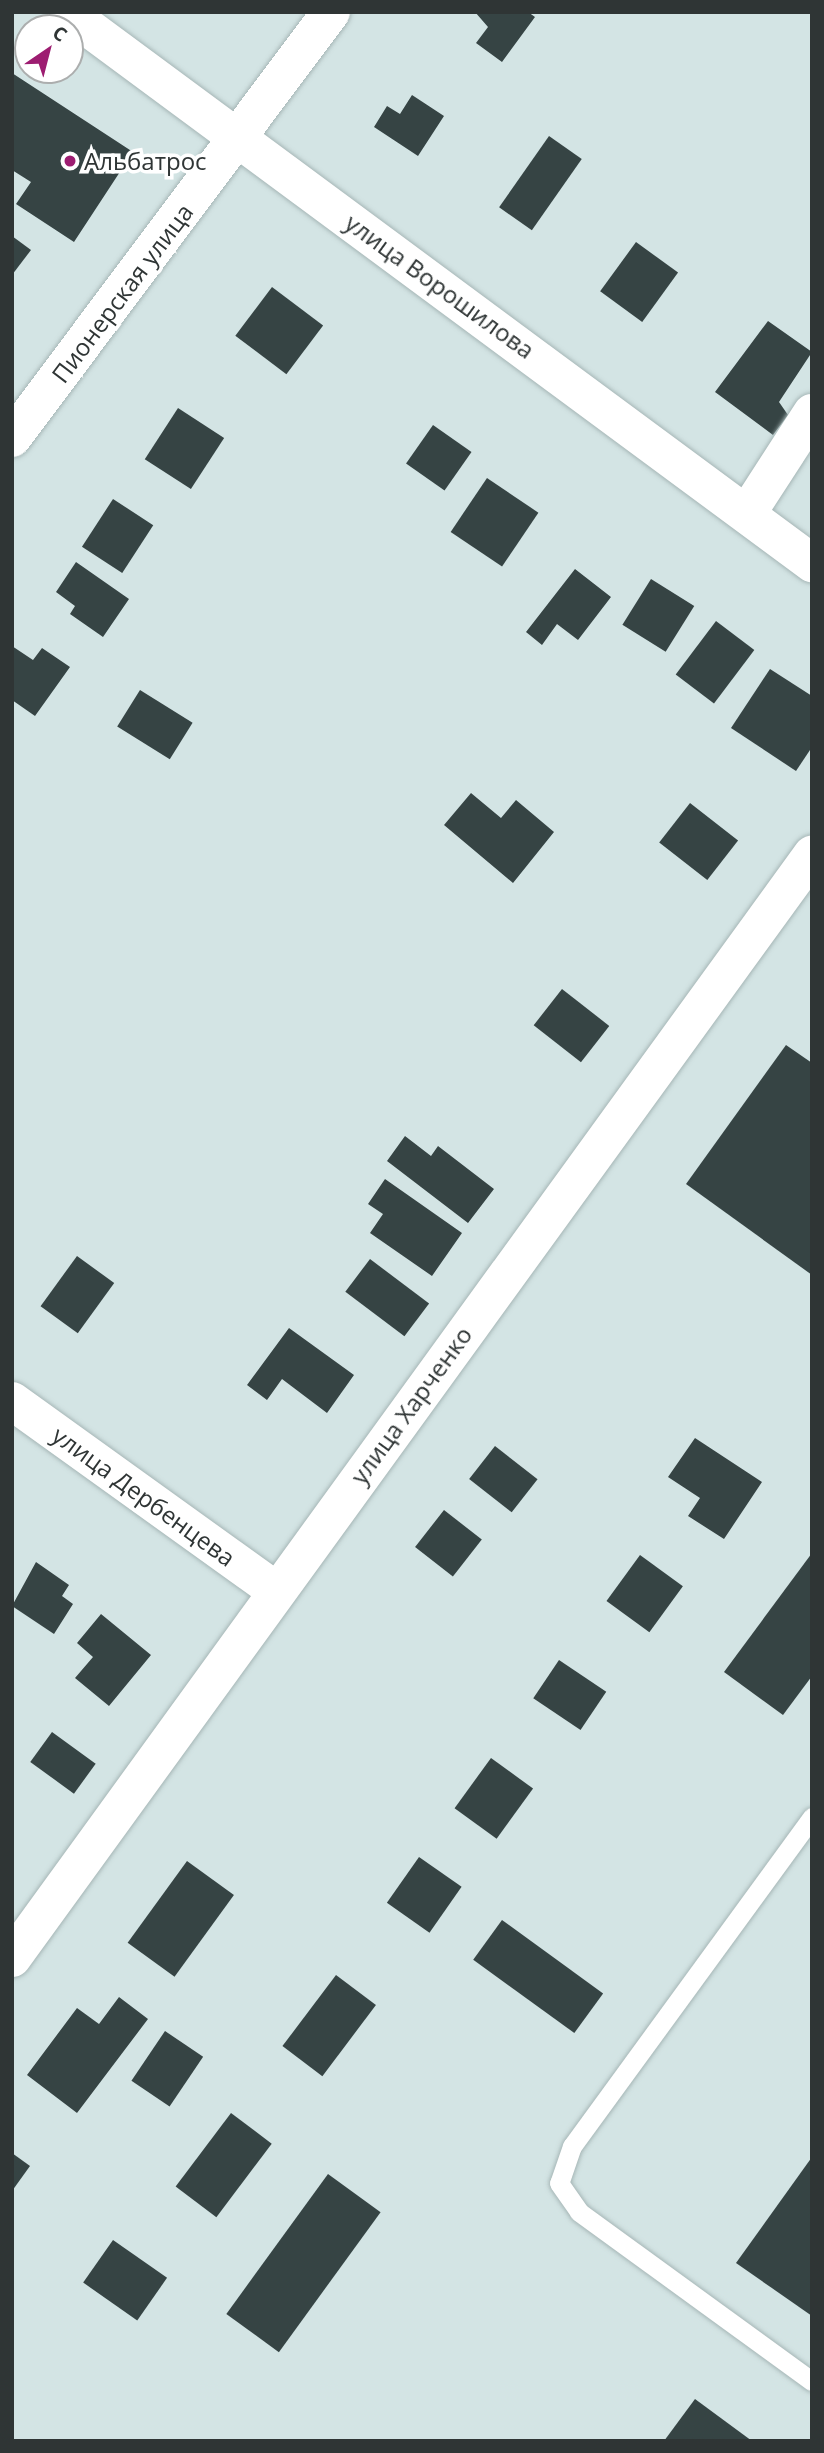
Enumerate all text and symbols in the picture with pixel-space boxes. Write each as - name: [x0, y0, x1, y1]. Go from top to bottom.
- north arrow: [14, 14, 84, 84]
- text: С: [47, 19, 72, 48]
- place label: Альбатрос: [84, 147, 207, 175]
- marker: Альбатрос: [62, 153, 78, 169]
- street label: Пионерская улица: [45, 198, 199, 388]
- street label: улица Ворошилова: [340, 208, 540, 364]
- street label: улица Харченко: [344, 1321, 478, 1489]
- street label: улица Дербенцева: [47, 1420, 241, 1572]

